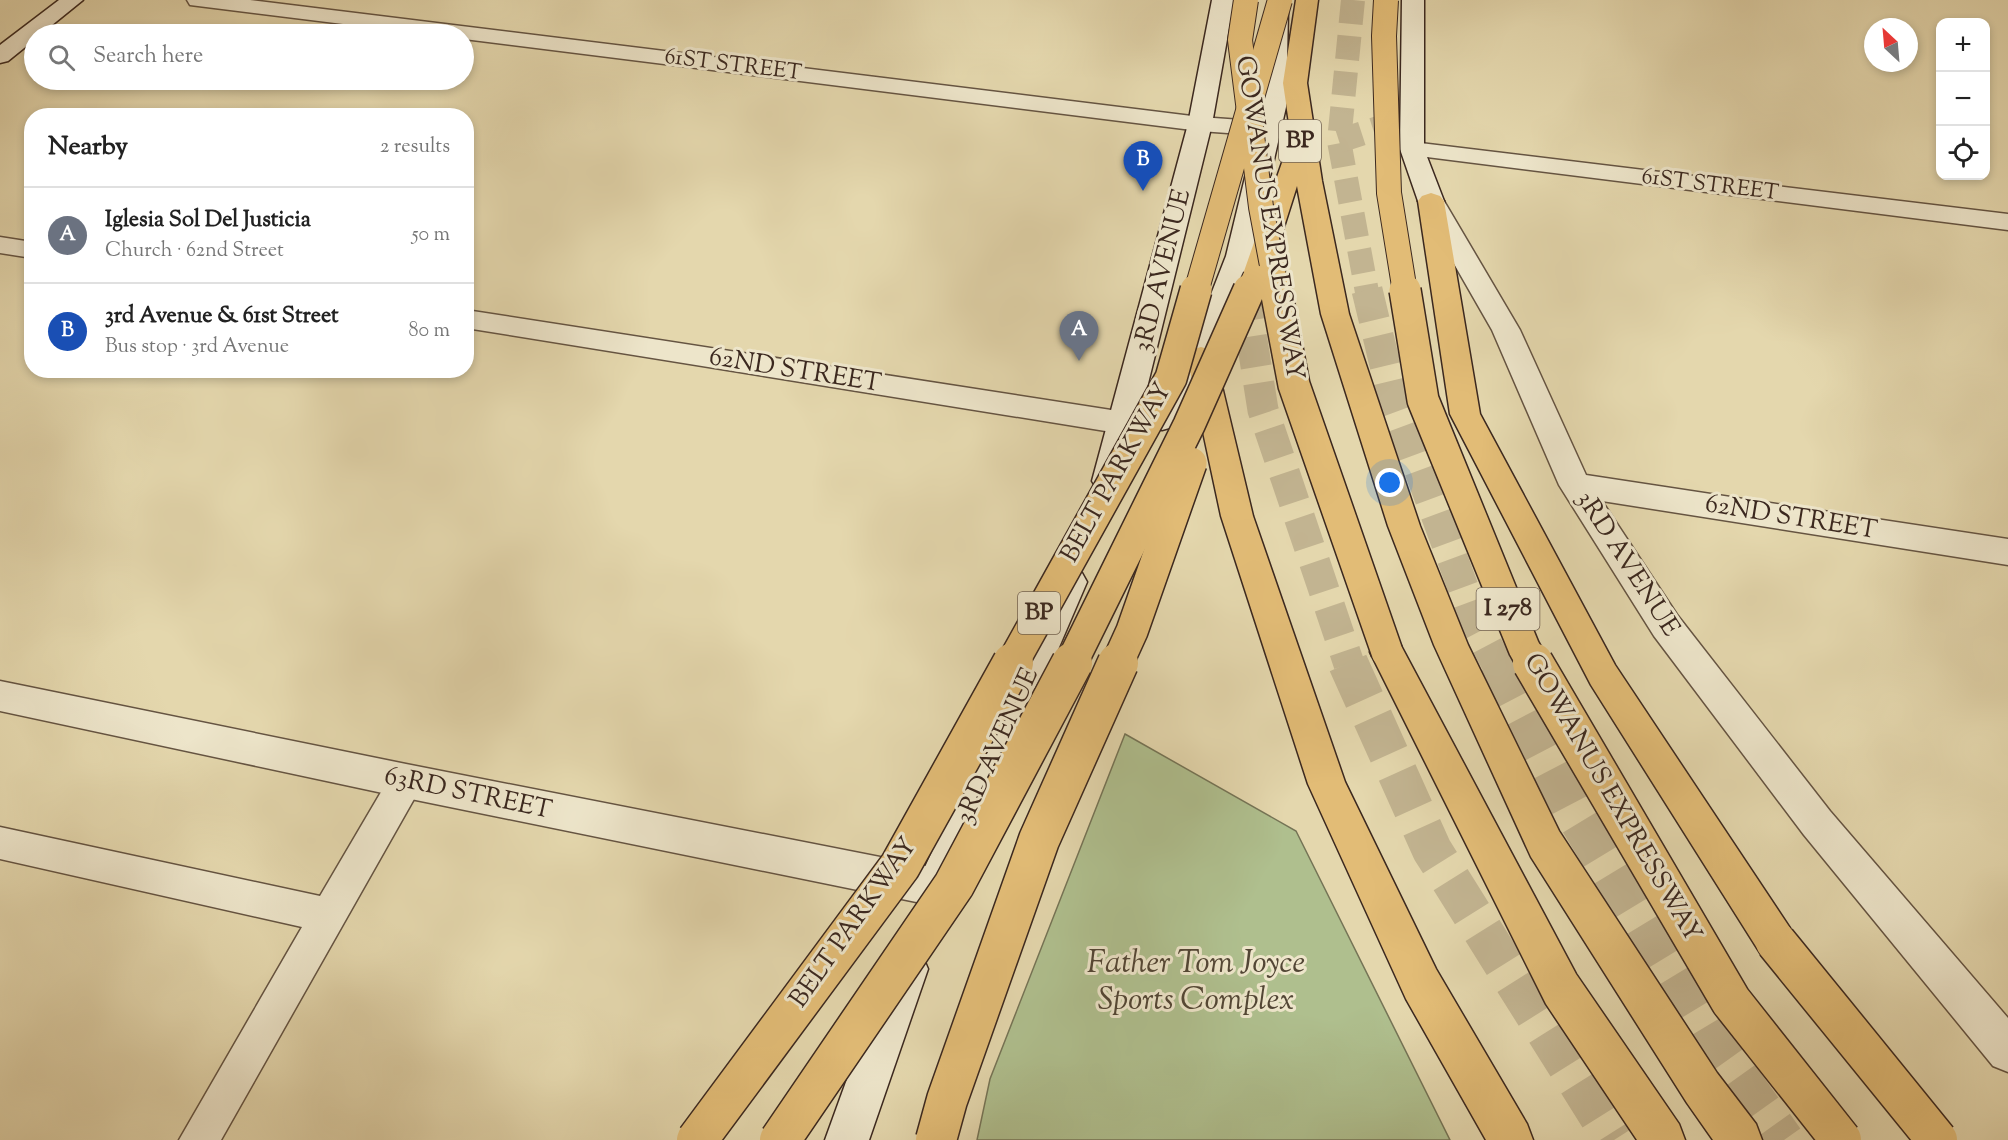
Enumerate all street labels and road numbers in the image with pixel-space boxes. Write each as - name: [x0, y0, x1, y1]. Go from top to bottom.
- street label: 61ST STREET: [663, 42, 804, 90]
- street label: GOWANUS EXPRESSWAY: [1225, 53, 1313, 383]
- road number: BP: [1279, 120, 1321, 162]
- street label: 61ST STREET: [1640, 162, 1781, 210]
- street label: 3RD AVENUE: [1125, 185, 1201, 357]
- street label: 62ND STREET: [706, 339, 884, 403]
- street label: BELT PARKWAY: [1052, 376, 1182, 570]
- street label: 3RD AVENUE: [1566, 484, 1688, 644]
- street label: 62ND STREET: [1702, 486, 1880, 550]
- road number: I 278: [1476, 588, 1540, 630]
- road number: BP: [1018, 592, 1060, 634]
- street label: GOWANUS EXPRESSWAY: [1514, 647, 1710, 949]
- street label: 3RD AVENUE: [947, 662, 1049, 830]
- street label: 63RD STREET: [381, 758, 555, 830]
- street label: BELT PARKWAY: [781, 830, 927, 1016]

